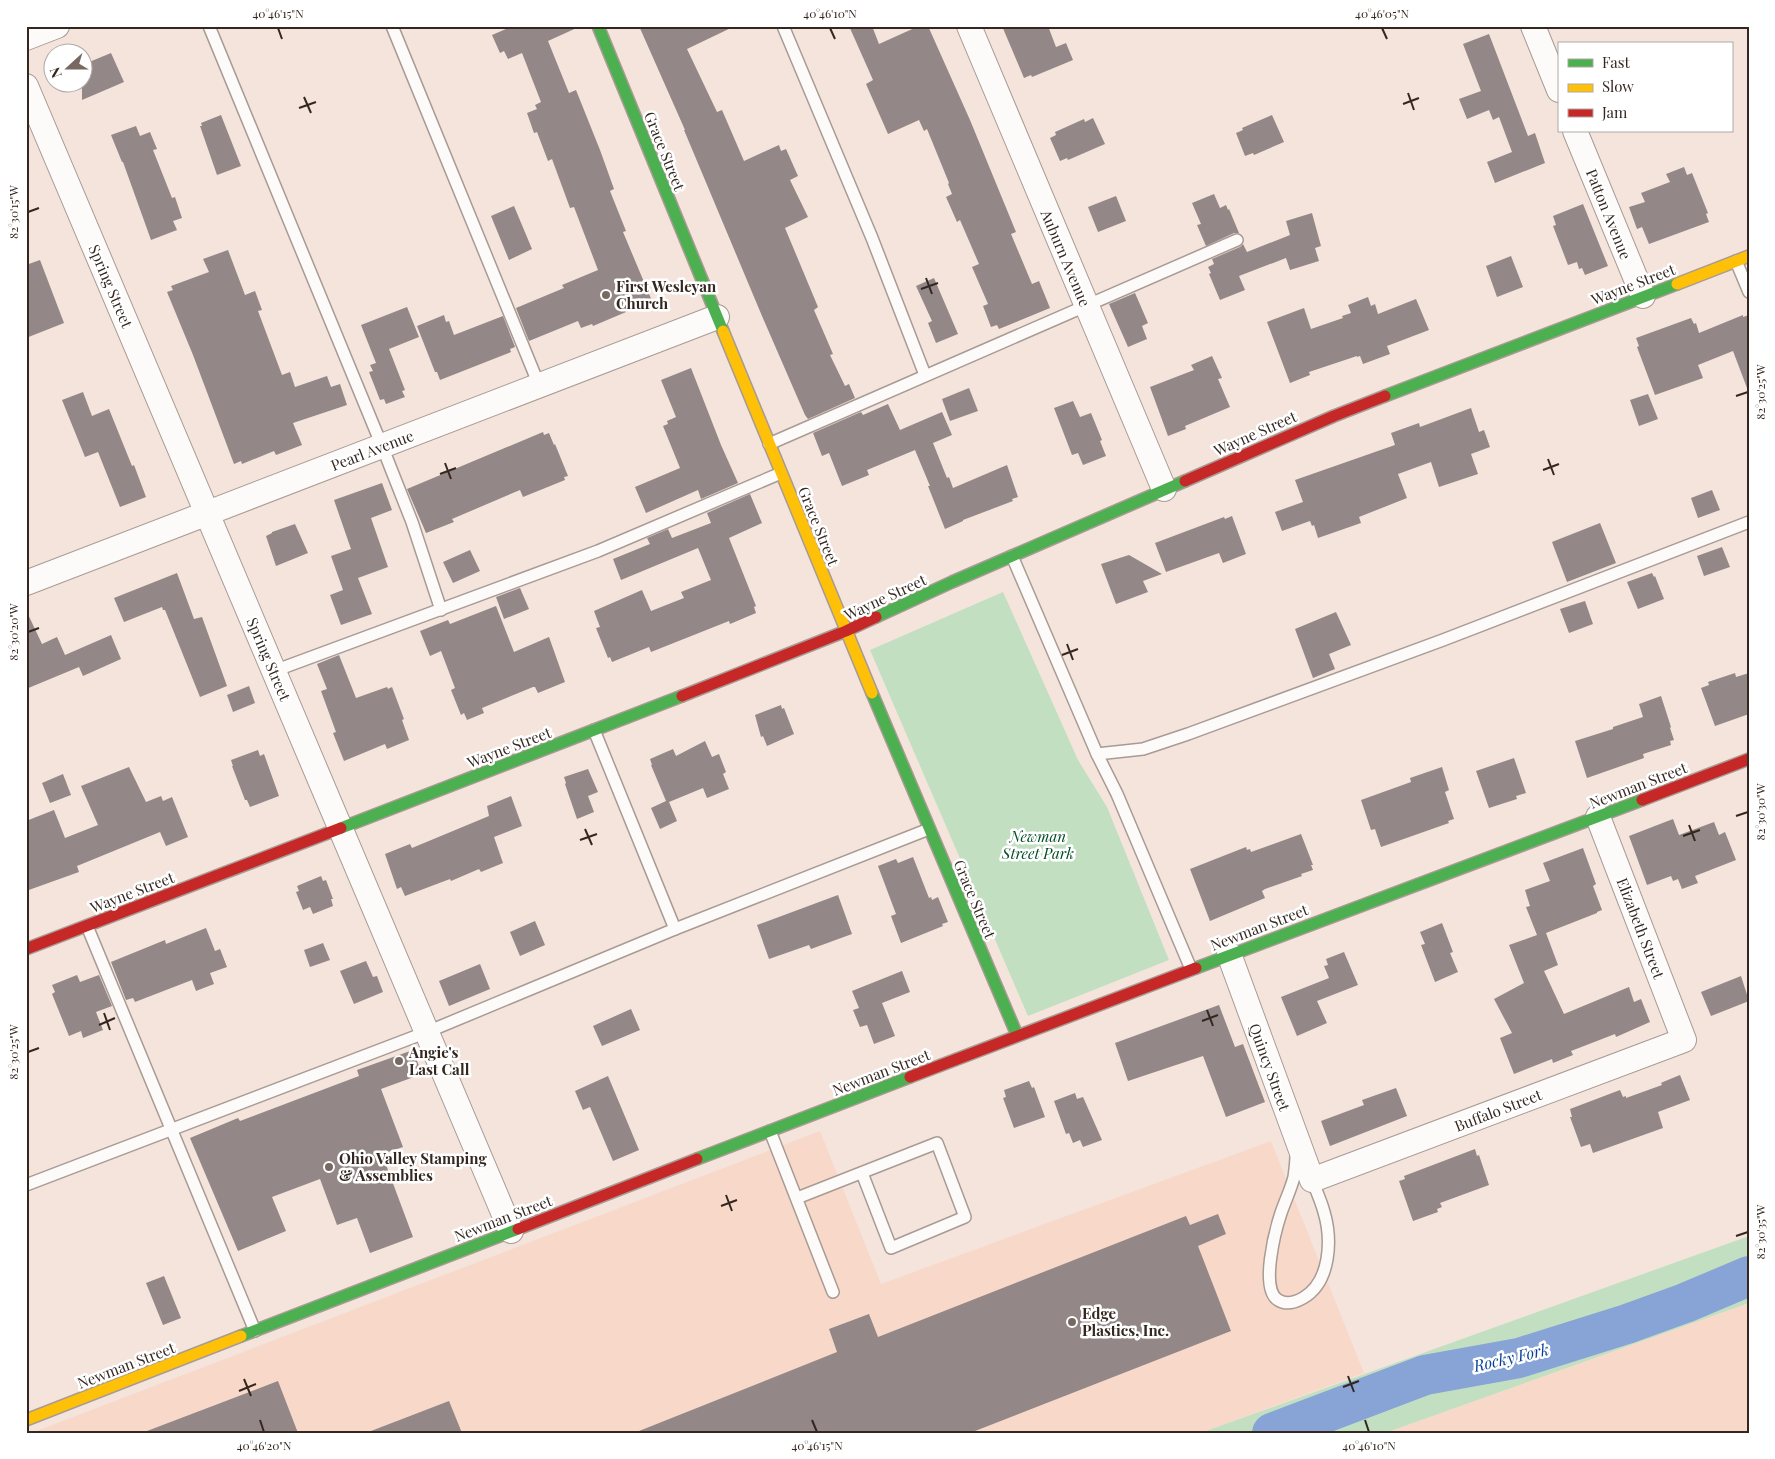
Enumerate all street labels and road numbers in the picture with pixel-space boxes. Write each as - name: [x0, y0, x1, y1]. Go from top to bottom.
- street label: Grace Street: [640, 109, 690, 194]
- street label: Patton Avenue: [1582, 166, 1636, 262]
- street label: Auburn Avenue: [1036, 206, 1095, 309]
- street label: Spring Street: [84, 241, 138, 331]
- street label: Wayne Street: [1587, 259, 1678, 310]
- street label: Wayne Street: [1210, 406, 1300, 461]
- street label: Pearl Avenue: [328, 425, 416, 475]
- street label: Grace Street: [794, 484, 844, 569]
- street label: Wayne Street: [840, 569, 930, 625]
- street label: Spring Street: [242, 614, 296, 704]
- street label: Wayne Street: [463, 722, 554, 773]
- street label: Newman Street: [1586, 757, 1690, 813]
- street label: Grace Street: [949, 857, 1001, 942]
- street label: Wayne Street: [86, 867, 177, 918]
- street label: Elizabeth Street: [1613, 875, 1670, 982]
- street label: Newman Street: [1207, 899, 1311, 955]
- street label: Quincy Street: [1245, 1021, 1295, 1114]
- street label: Newman Street: [829, 1044, 933, 1100]
- street label: Buffalo Street: [1452, 1084, 1545, 1136]
- street label: Newman Street: [451, 1190, 555, 1246]
- street label: Newman Street: [74, 1337, 178, 1393]

